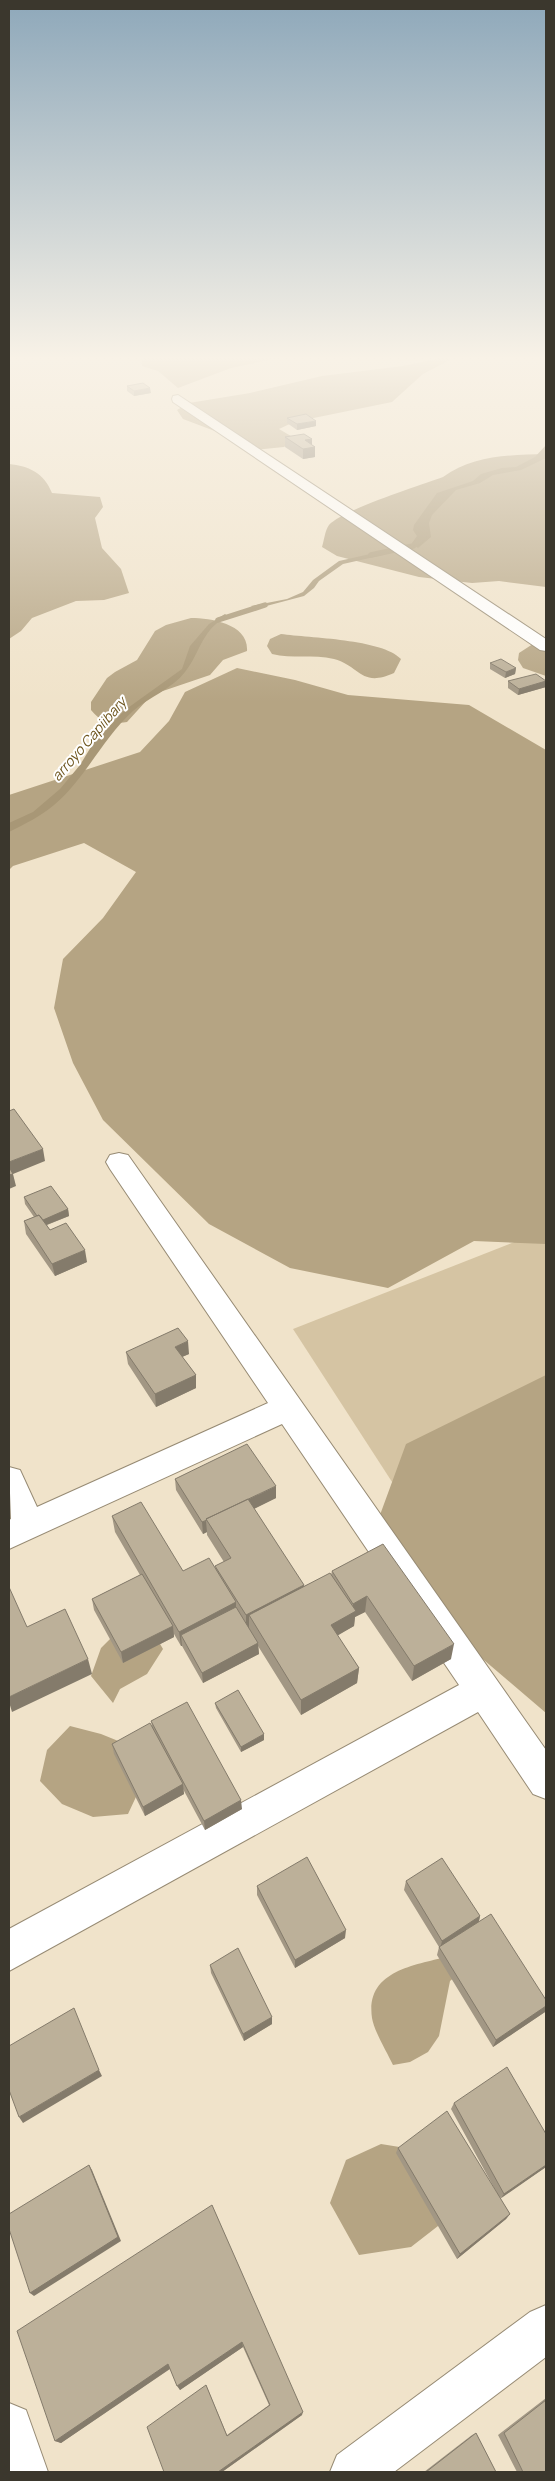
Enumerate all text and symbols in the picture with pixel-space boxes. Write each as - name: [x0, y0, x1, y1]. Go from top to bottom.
- water label: arroyo Capiibary: [47, 691, 132, 785]

